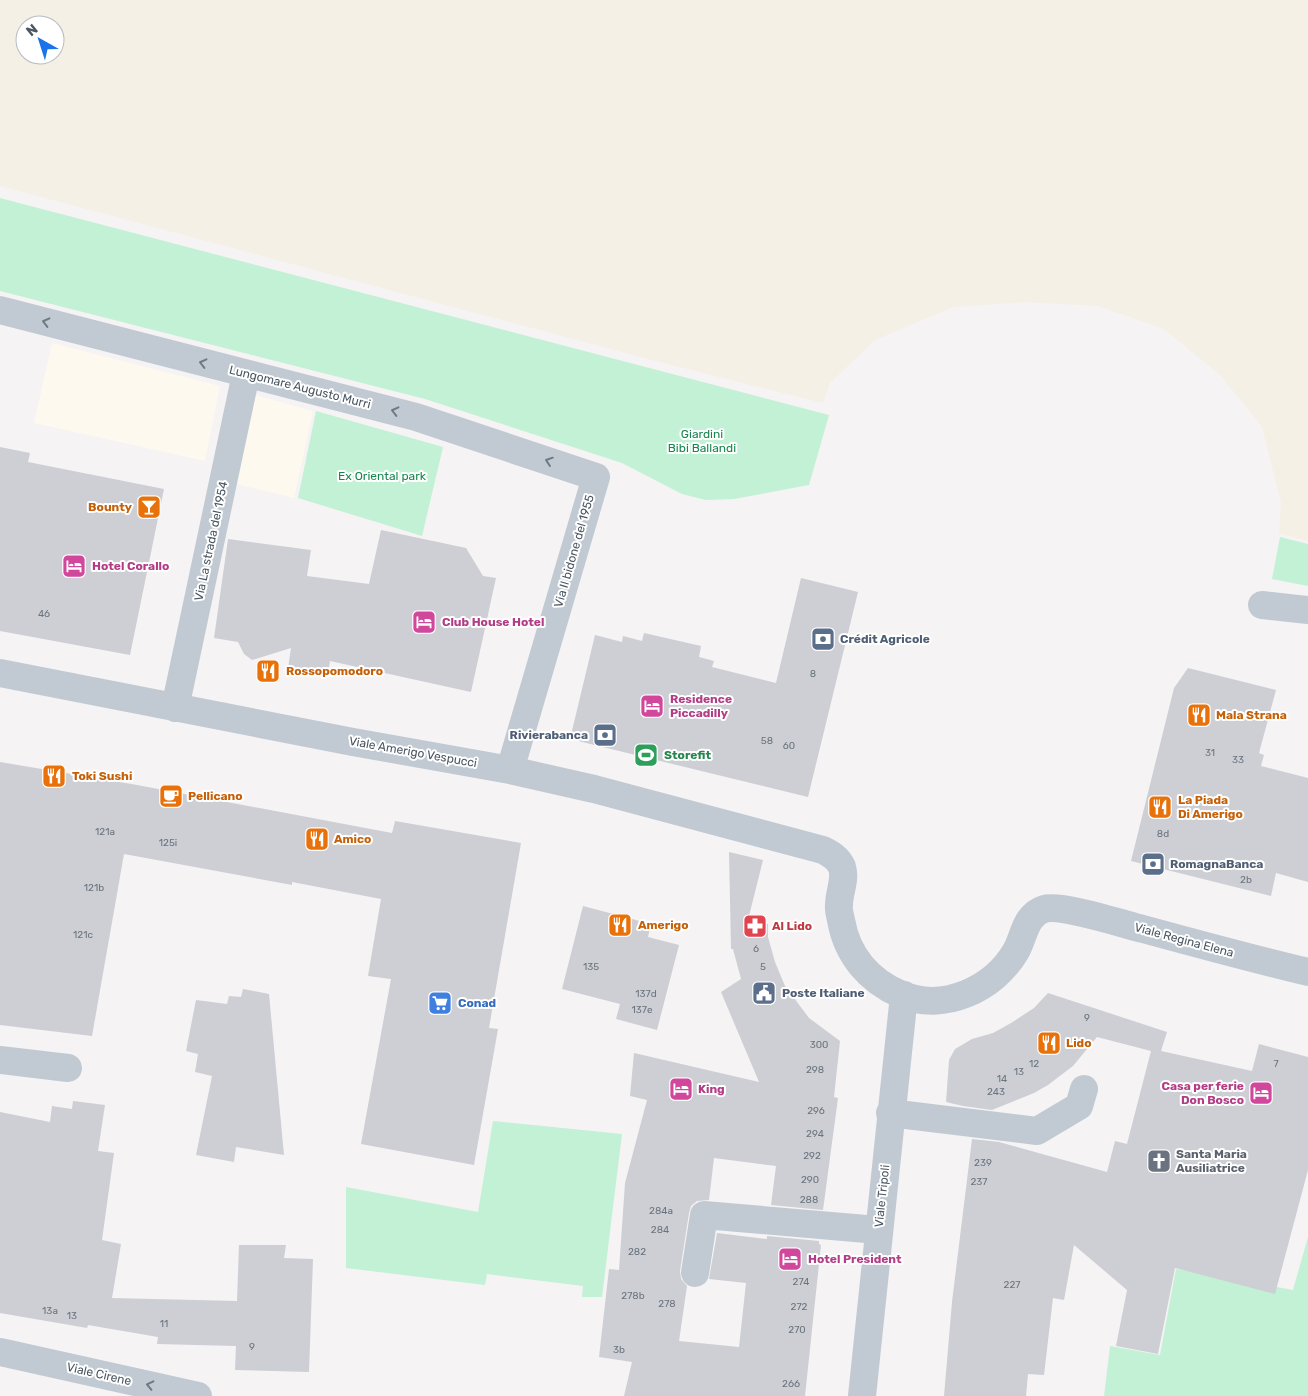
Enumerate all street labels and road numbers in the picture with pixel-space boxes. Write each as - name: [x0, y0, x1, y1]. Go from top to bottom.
- street label: Lungomare Augusto Murri: [228, 363, 372, 411]
- street label: Via La strada del 1954: [191, 479, 231, 602]
- street label: Via Il bidone del 1955: [551, 493, 597, 609]
- street label: Viale Amerigo Vespucci: [348, 734, 478, 770]
- street label: Viale Regina Elena: [1133, 920, 1235, 960]
- street label: Viale Tripoli: [872, 1164, 892, 1228]
- street label: Viale Cirene: [65, 1360, 133, 1388]

